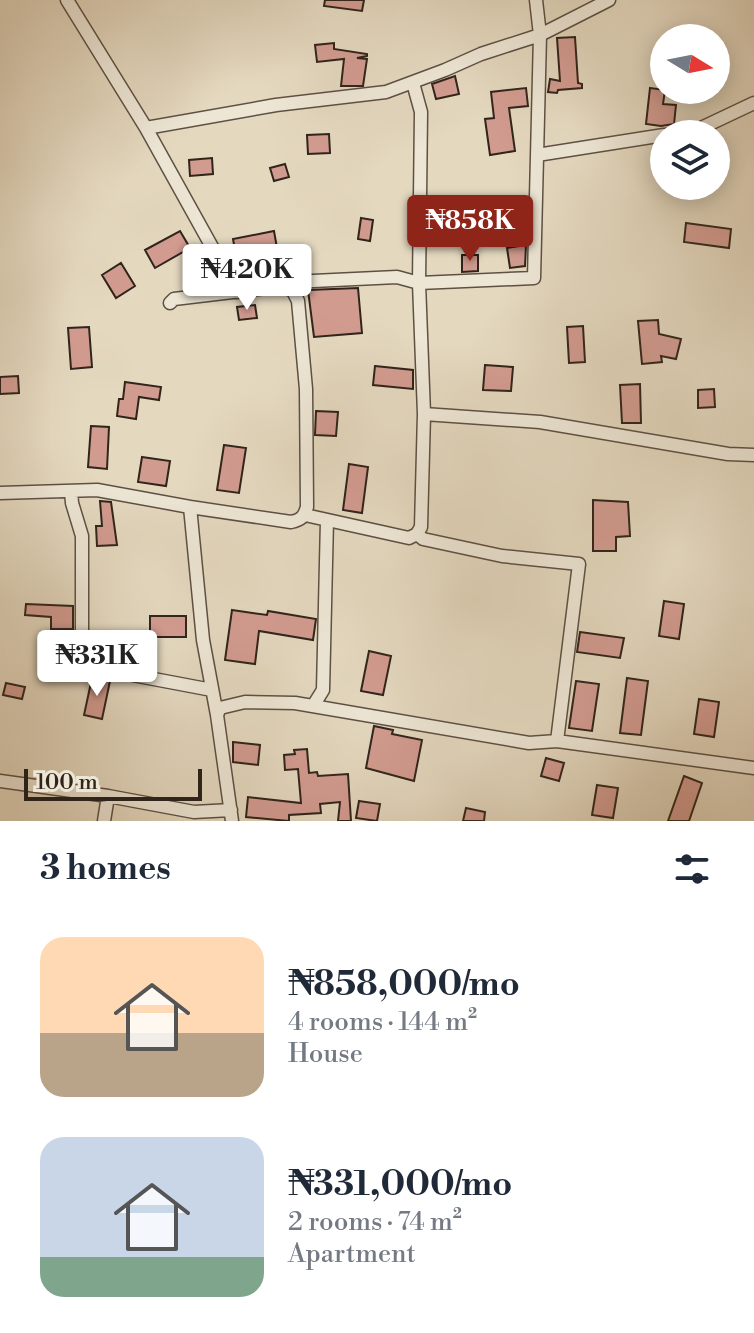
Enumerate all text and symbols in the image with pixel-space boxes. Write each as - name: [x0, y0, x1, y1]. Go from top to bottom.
- north arrow: [650, 24, 730, 104]
- map controls: [650, 24, 730, 200]
- button: layers: [650, 120, 730, 200]
- pin: ₦858K: [414, 195, 526, 263]
- text: ₦858K: [425, 205, 515, 237]
- pin: ₦420K: [191, 244, 303, 312]
- text: ₦420K: [201, 254, 293, 286]
- pin: ₦331K: [41, 630, 153, 698]
- text: ₦331K: [55, 640, 139, 672]
- scale bar: [24, 765, 202, 801]
- text: 100 m: [36, 769, 98, 796]
- icon: filters: [670, 847, 714, 891]
- text: 3 homes: [40, 848, 171, 890]
- text: ₦858,000/mo: [288, 964, 520, 1006]
- icon: home: [104, 969, 200, 1065]
- text: 4 rooms · 144 m²: [288, 1006, 477, 1038]
- text: House: [288, 1038, 363, 1070]
- text: ₦331,000/mo: [288, 1164, 512, 1206]
- icon: home: [104, 1169, 200, 1265]
- text: 2 rooms · 74 m²: [288, 1206, 462, 1238]
- text: Apartment: [288, 1238, 416, 1270]

